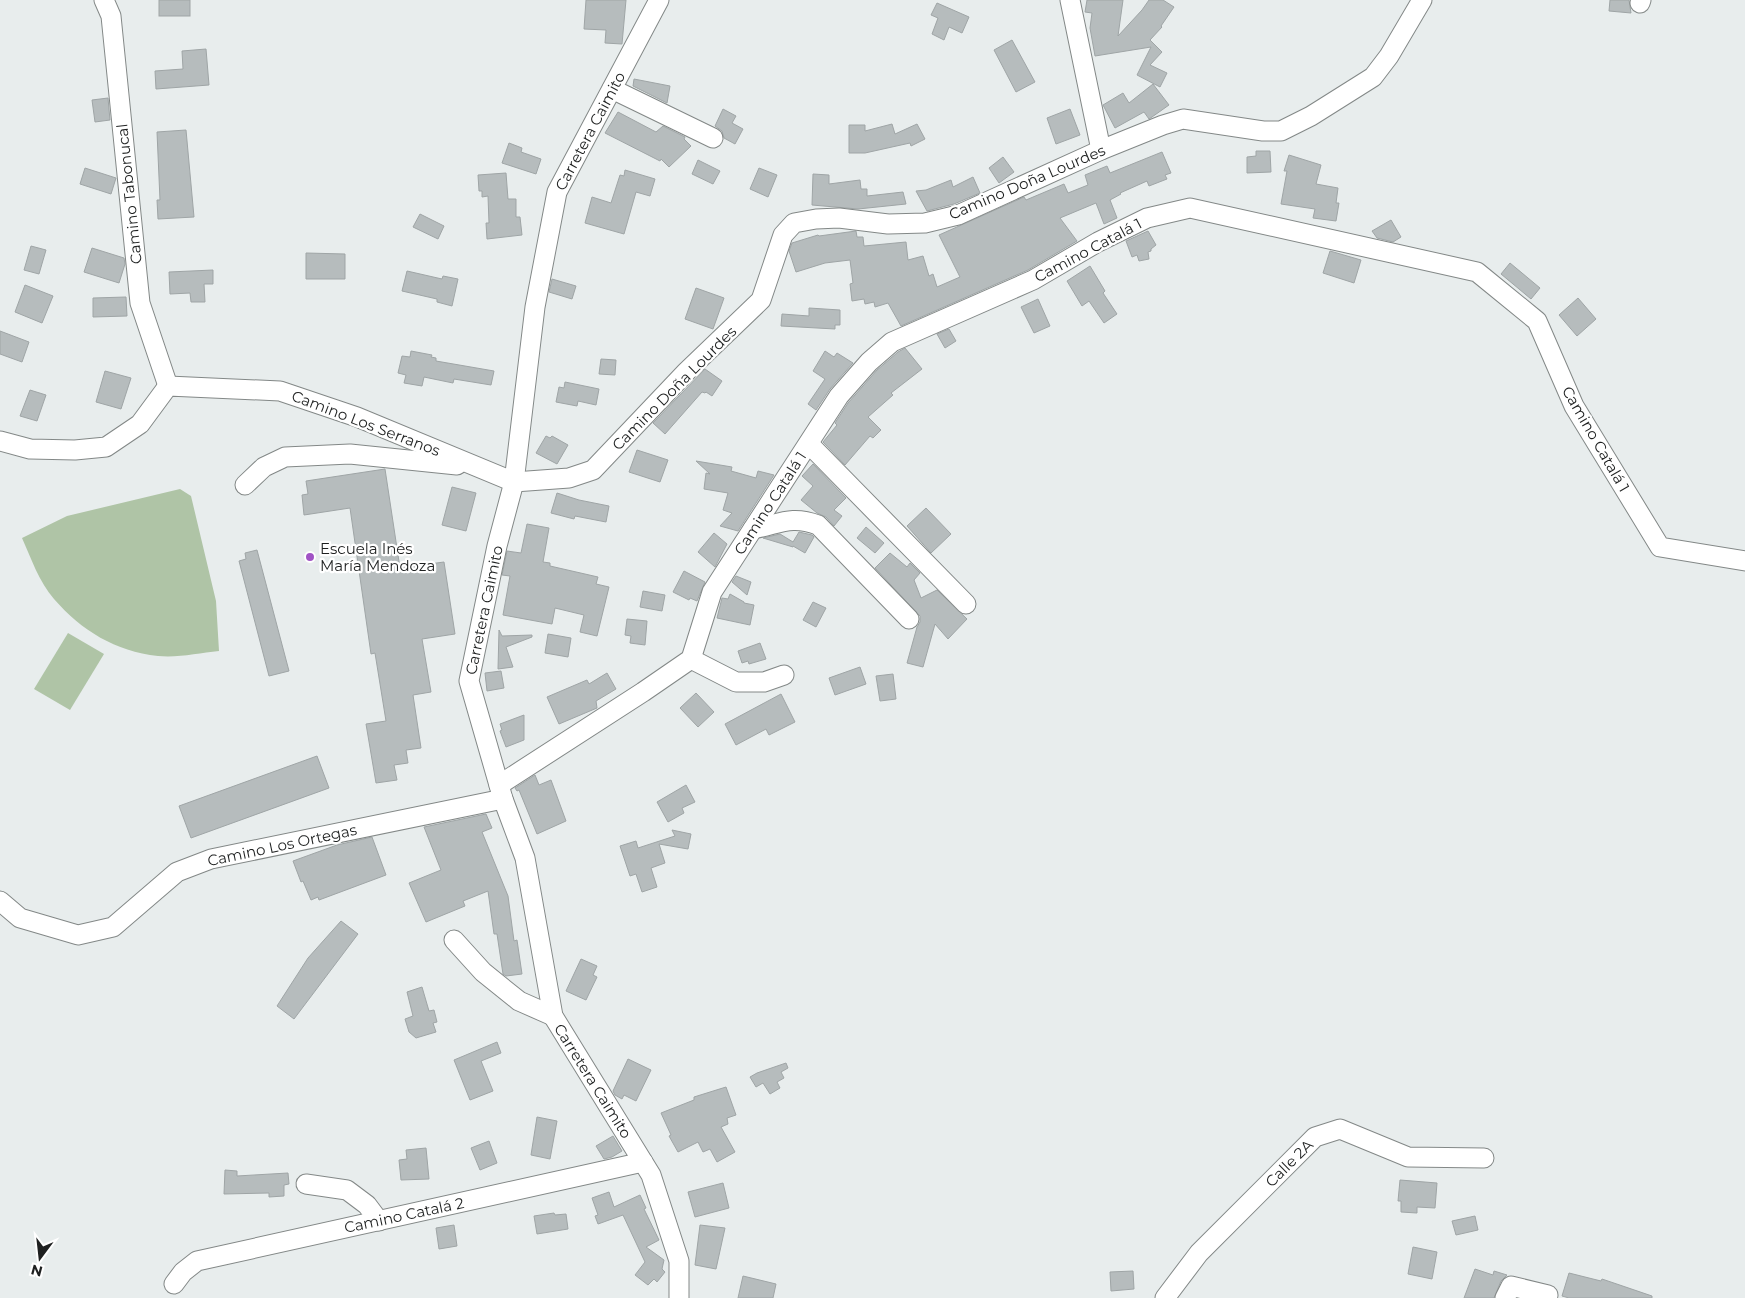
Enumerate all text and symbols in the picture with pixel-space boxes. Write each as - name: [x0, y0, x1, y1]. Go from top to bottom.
- street label: Carretera Caimito: [551, 68, 629, 194]
- street label: Camino Tabonucal: [112, 123, 146, 265]
- street label: Camino Doña Lourdes: [946, 140, 1108, 224]
- street label: Camino Catalá 1: [1031, 214, 1145, 286]
- street label: Camino Doña Lourdes: [608, 322, 740, 454]
- street label: Camino Catalá 1: [1558, 383, 1634, 495]
- street label: Camino Los Serranos: [289, 386, 443, 460]
- street label: Camino Catalá 1: [730, 448, 810, 558]
- place label: Escuela Inés María Mendoza: [320, 539, 435, 575]
- street label: Carretera Caimito: [461, 544, 507, 676]
- marker: Escuela Inés María Mendoza: [304, 551, 316, 563]
- street label: Camino Los Ortegas: [206, 820, 358, 870]
- street label: Carretera Caimito: [550, 1020, 636, 1142]
- street label: Calle 2A: [1261, 1135, 1317, 1191]
- street label: Camino Catalá 2: [342, 1193, 466, 1237]
- north arrow: [15, 1233, 65, 1283]
- text: N: [29, 1260, 44, 1281]

